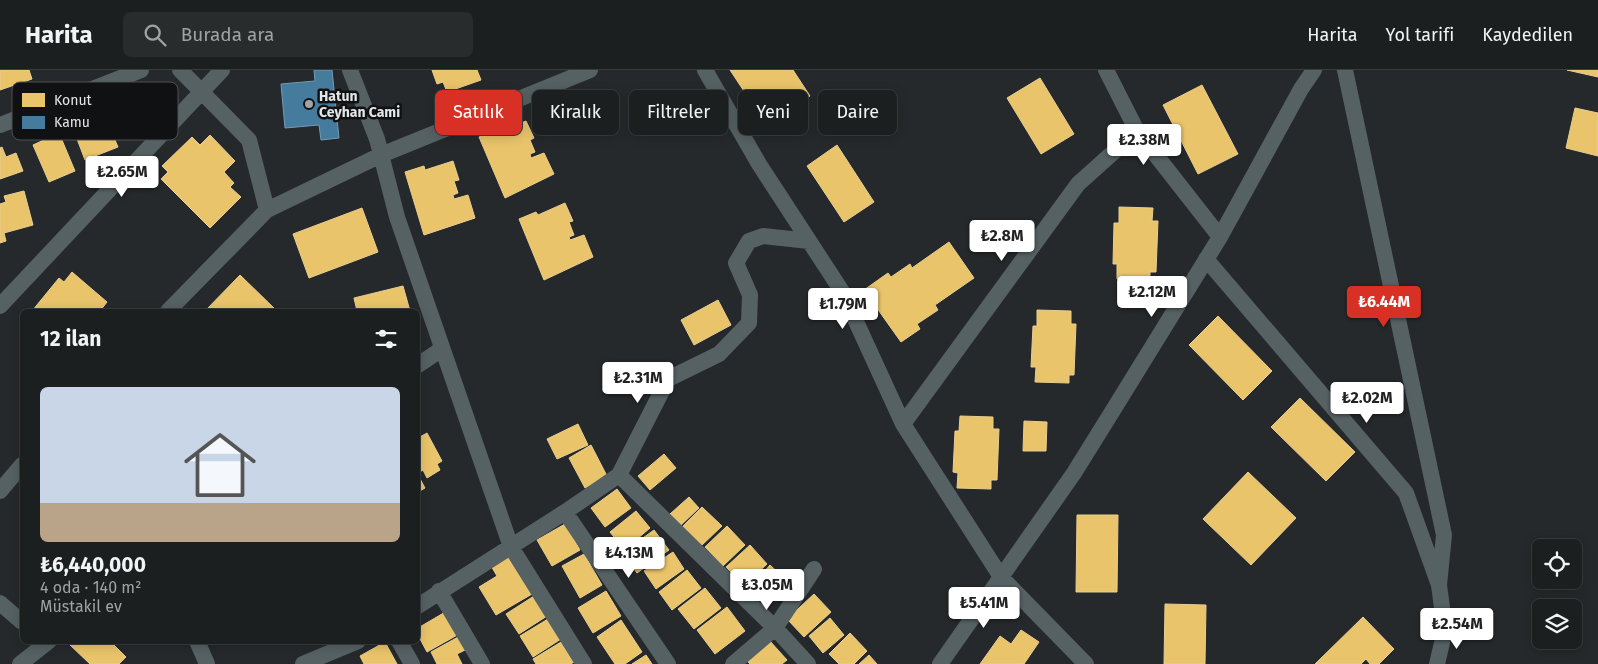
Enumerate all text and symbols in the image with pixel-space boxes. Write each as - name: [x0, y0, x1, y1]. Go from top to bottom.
- search box: [123, 12, 473, 57]
- text: Harita: [25, 21, 93, 49]
- icon: search: [141, 21, 169, 49]
- text: Burada ara: [181, 23, 274, 46]
- text: Harita: [1307, 24, 1358, 46]
- text: Yol tarifi: [1386, 24, 1454, 46]
- text: Kaydedilen: [1482, 24, 1573, 46]
- legend: [12, 82, 178, 140]
- place label: Hatun Ceyhan Cami: [319, 88, 400, 121]
- chip: Satılık: [435, 90, 522, 135]
- chip: Kiralık: [532, 90, 619, 135]
- chip: Filtreler: [629, 90, 728, 135]
- chip: Yeni: [738, 90, 808, 135]
- chip: Daire: [818, 90, 897, 135]
- text: Konut: [54, 92, 93, 109]
- marker: Hatun Ceyhan Cami: [303, 98, 315, 110]
- text: Kamu: [54, 114, 90, 131]
- pin: ₺2.38M: [1103, 124, 1185, 166]
- text: ₺2.38M: [1118, 130, 1170, 149]
- pin: ₺2.65M: [81, 156, 163, 198]
- text: ₺2.65M: [96, 162, 148, 181]
- pin: ₺2.8M: [967, 220, 1037, 262]
- text: ₺2.8M: [981, 226, 1023, 245]
- pin: ₺2.12M: [1111, 276, 1193, 318]
- text: ₺2.12M: [1128, 282, 1176, 301]
- pin: ₺6.44M: [1343, 286, 1425, 328]
- pin: ₺1.79M: [802, 288, 884, 330]
- text: ₺6.44M: [1358, 292, 1410, 311]
- text: ₺1.79M: [819, 294, 867, 313]
- icon: filters: [372, 325, 400, 353]
- text: 12 ilan: [40, 326, 101, 352]
- pin: ₺2.31M: [597, 362, 679, 404]
- text: ₺2.31M: [613, 368, 663, 387]
- pin: ₺2.02M: [1326, 382, 1408, 424]
- text: ₺2.02M: [1342, 388, 1392, 407]
- icon: home: [175, 420, 265, 510]
- pin: ₺4.13M: [588, 536, 670, 579]
- map controls: [1532, 539, 1582, 649]
- button: locate: [1532, 539, 1582, 589]
- text: ₺4.13M: [605, 543, 653, 562]
- text: ₺6,440,000: [40, 552, 146, 578]
- pin: ₺3.05M: [726, 568, 808, 611]
- text: ₺3.05M: [741, 575, 793, 594]
- text: 4 oda · 140 m²: [40, 578, 141, 597]
- pin: ₺5.41M: [943, 586, 1025, 629]
- text: ₺5.41M: [960, 593, 1008, 612]
- text: Müstakil ev: [40, 597, 122, 616]
- button: layers: [1532, 599, 1582, 649]
- pin: ₺2.54M: [1416, 608, 1498, 650]
- text: ₺2.54M: [1431, 614, 1483, 633]

